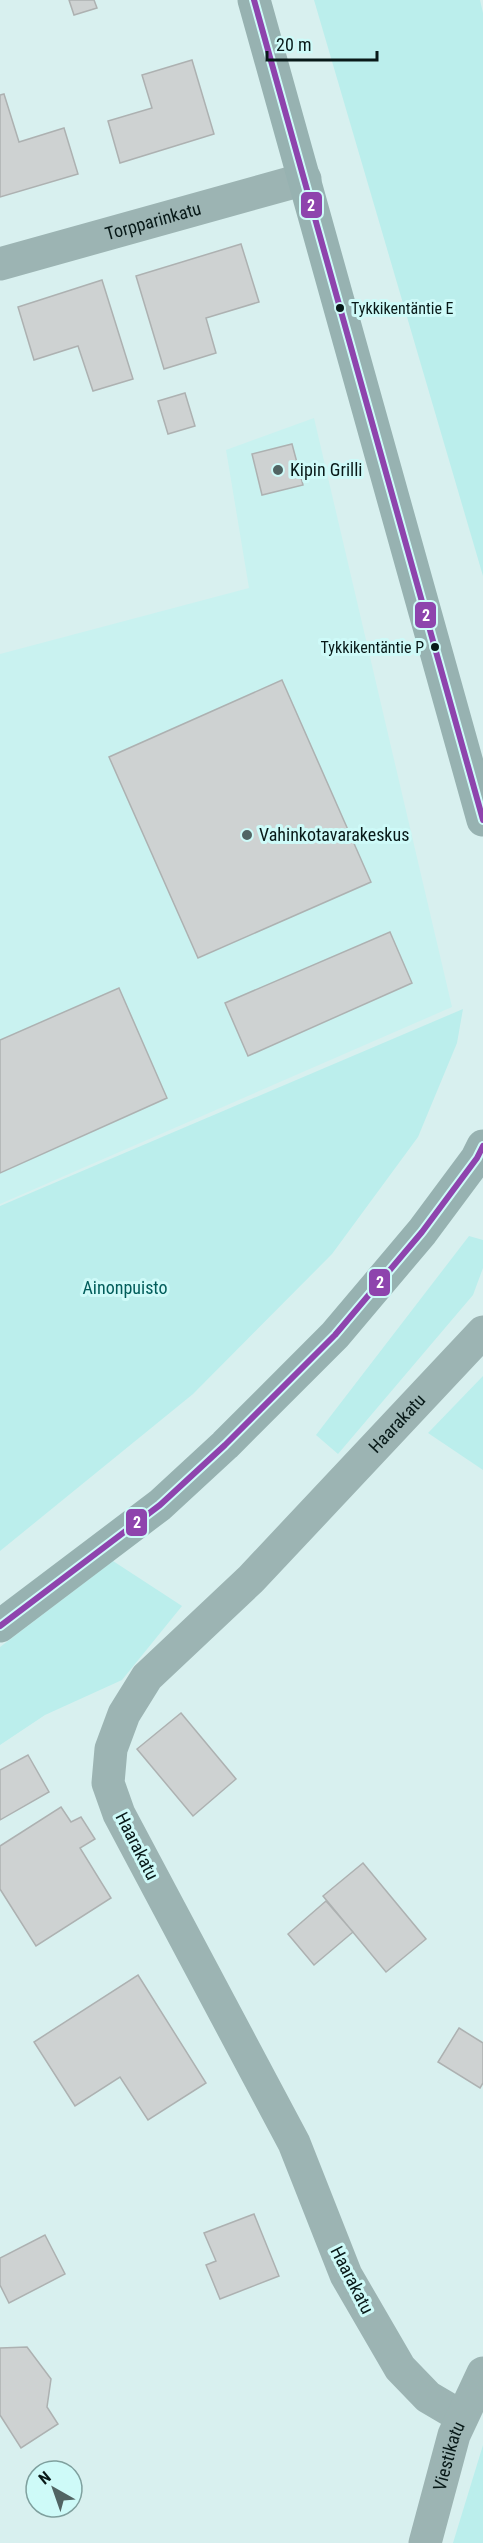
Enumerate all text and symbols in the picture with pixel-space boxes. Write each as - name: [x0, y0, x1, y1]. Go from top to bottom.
- scale bar: [267, 24, 376, 62]
- text: 20 m: [276, 34, 311, 55]
- line badge: 2: [300, 191, 323, 219]
- text: 2: [307, 196, 315, 215]
- street label: Torpparinkatu: [103, 197, 203, 244]
- place label: Tykkikentäntie E: [351, 299, 454, 318]
- marker: Tykkikentäntie E: [334, 302, 346, 314]
- place label: Kipin Grilli: [290, 459, 362, 480]
- marker: Kipin Grilli: [271, 463, 285, 477]
- line badge: 2: [414, 601, 437, 629]
- text: 2: [422, 606, 430, 625]
- place label: Tykkikentäntie P: [321, 638, 424, 657]
- marker: Tykkikentäntie P: [429, 641, 441, 653]
- place label: Vahinkotavarakeskus: [259, 824, 409, 845]
- marker: Vahinkotavarakeskus: [240, 828, 254, 842]
- line badge: 2: [368, 1268, 391, 1297]
- text: 2: [376, 1273, 384, 1292]
- park label: Ainonpuisto: [82, 1277, 168, 1298]
- street label: Haarakatu: [364, 1389, 429, 1457]
- line badge: 2: [125, 1508, 148, 1537]
- text: 2: [133, 1513, 141, 1532]
- street label: Haarakatu: [112, 1809, 163, 1883]
- street label: Haarakatu: [327, 2243, 378, 2317]
- street label: Viestikatu: [428, 2418, 469, 2493]
- north arrow: [24, 2459, 84, 2519]
- text: N: [35, 2467, 55, 2488]

